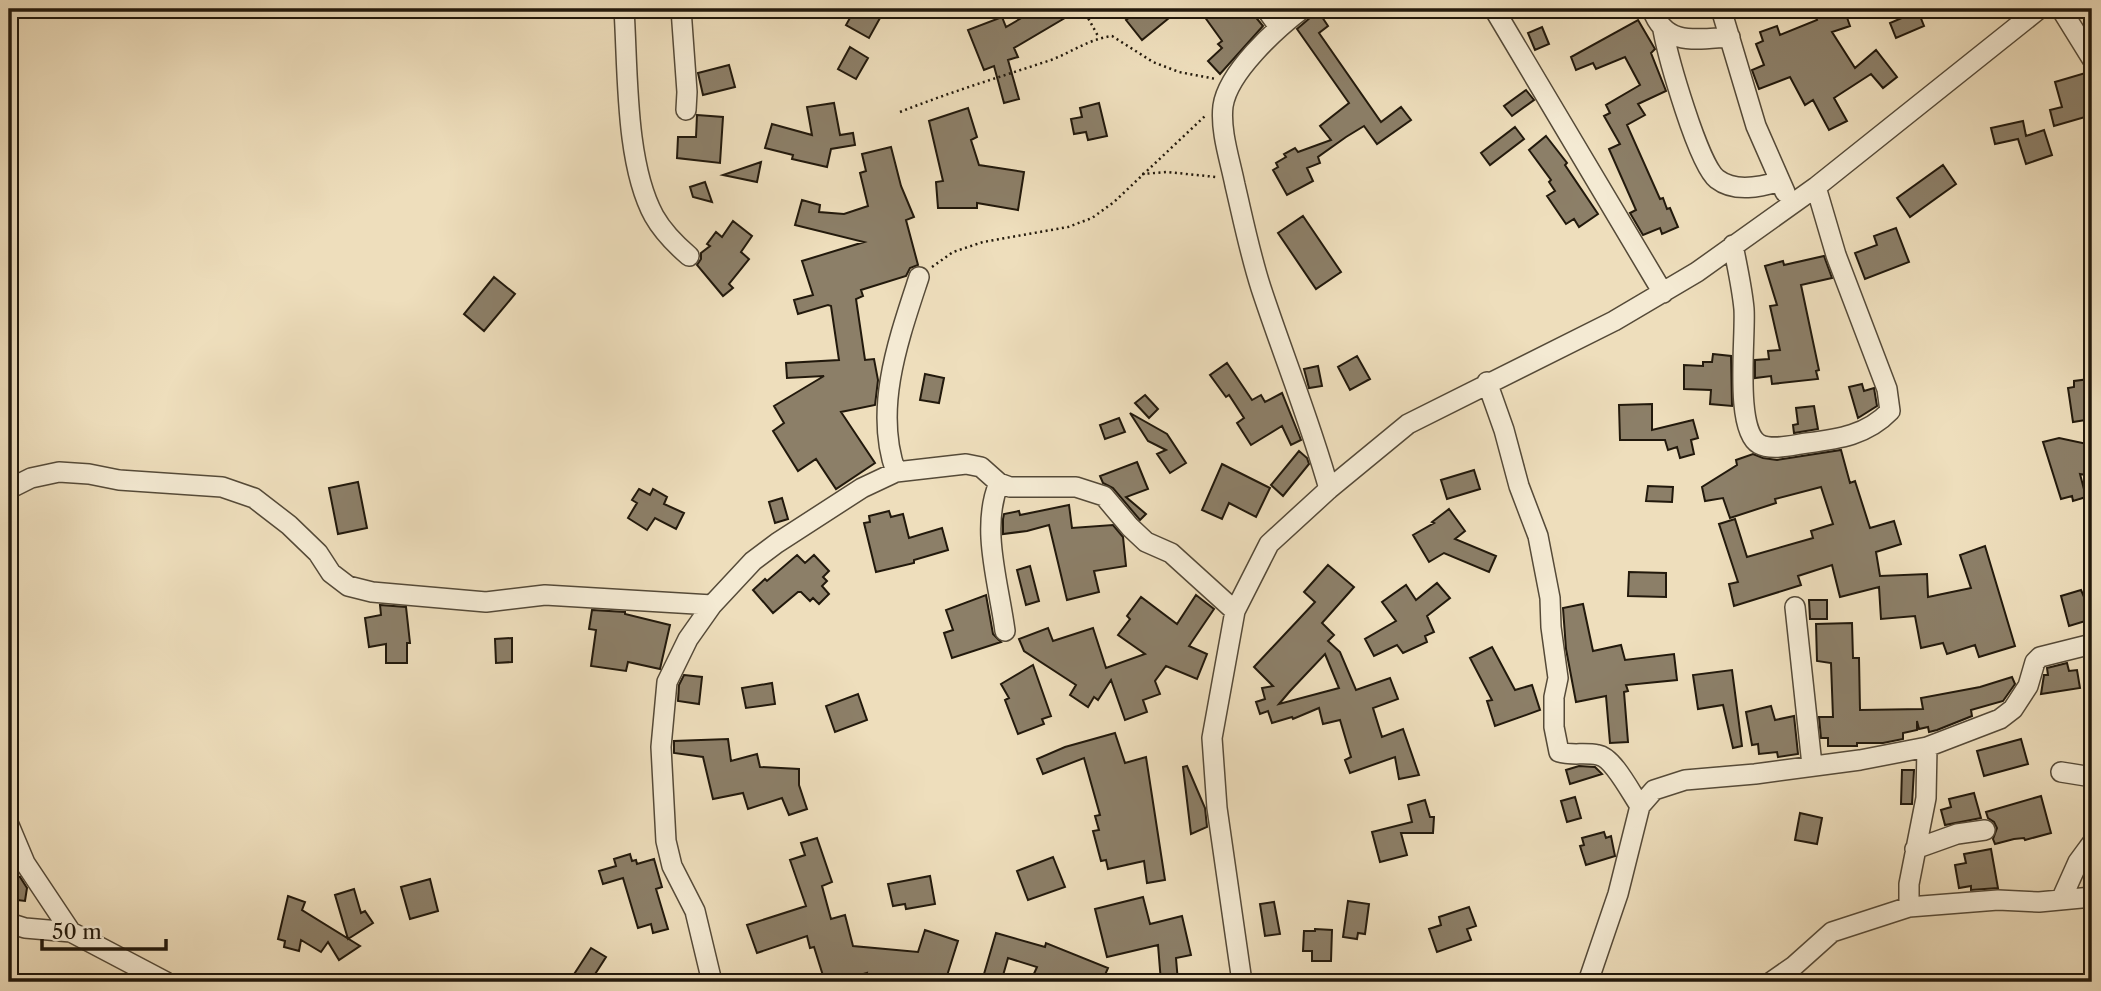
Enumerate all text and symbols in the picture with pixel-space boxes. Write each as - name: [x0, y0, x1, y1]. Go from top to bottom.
- scale bar: [42, 907, 166, 951]
- text: 50 m: [52, 919, 102, 944]

